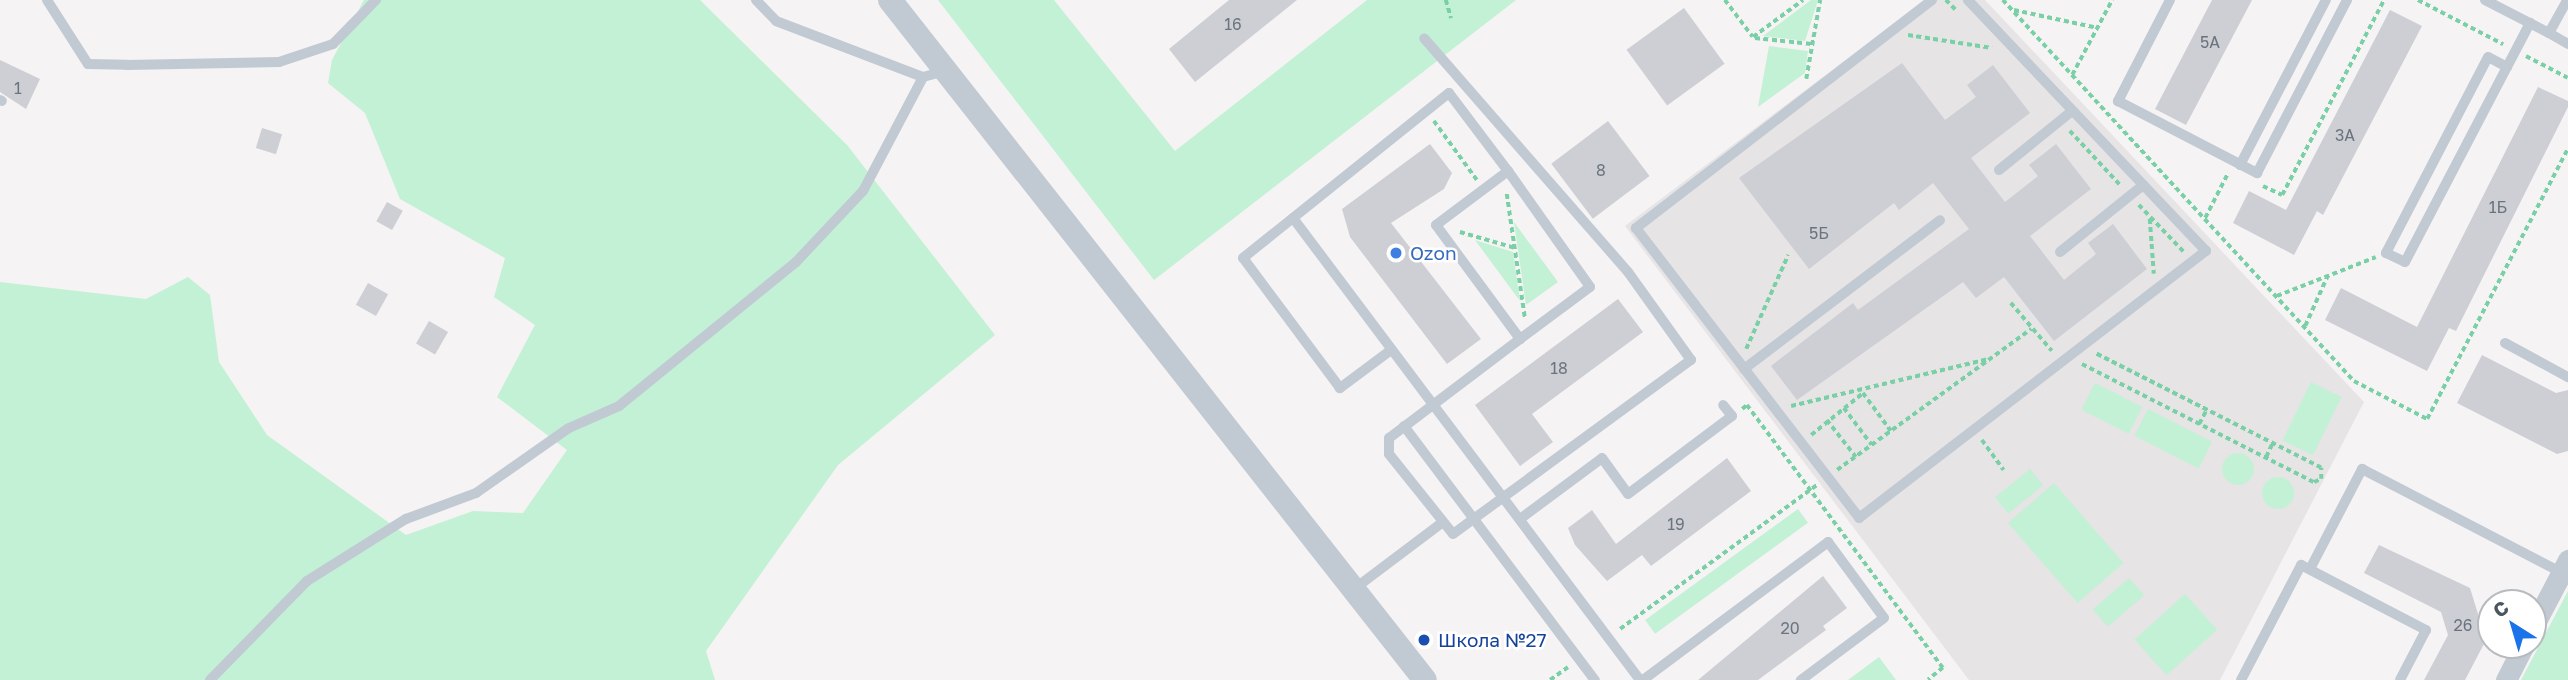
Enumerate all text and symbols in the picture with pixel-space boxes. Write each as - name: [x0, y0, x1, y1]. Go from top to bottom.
- house number: 16: [1224, 14, 1242, 34]
- house number: 5А: [2200, 32, 2220, 52]
- house number: 1: [14, 78, 22, 98]
- house number: 3А: [2335, 125, 2355, 145]
- house number: 8: [1596, 160, 1606, 180]
- house number: 1Б: [2489, 197, 2507, 217]
- house number: 5Б: [1809, 223, 1829, 243]
- place label: Ozon: [1410, 242, 1457, 264]
- marker: Ozon: [1388, 245, 1404, 261]
- house number: 18: [1550, 358, 1568, 378]
- house number: 19: [1667, 514, 1685, 534]
- north arrow: [2477, 589, 2547, 659]
- text: С: [2488, 595, 2513, 622]
- house number: 26: [2454, 615, 2472, 635]
- house number: 20: [1780, 618, 1800, 638]
- place label: Школа №27: [1438, 629, 1547, 651]
- marker: Школа №27: [1416, 632, 1432, 648]

